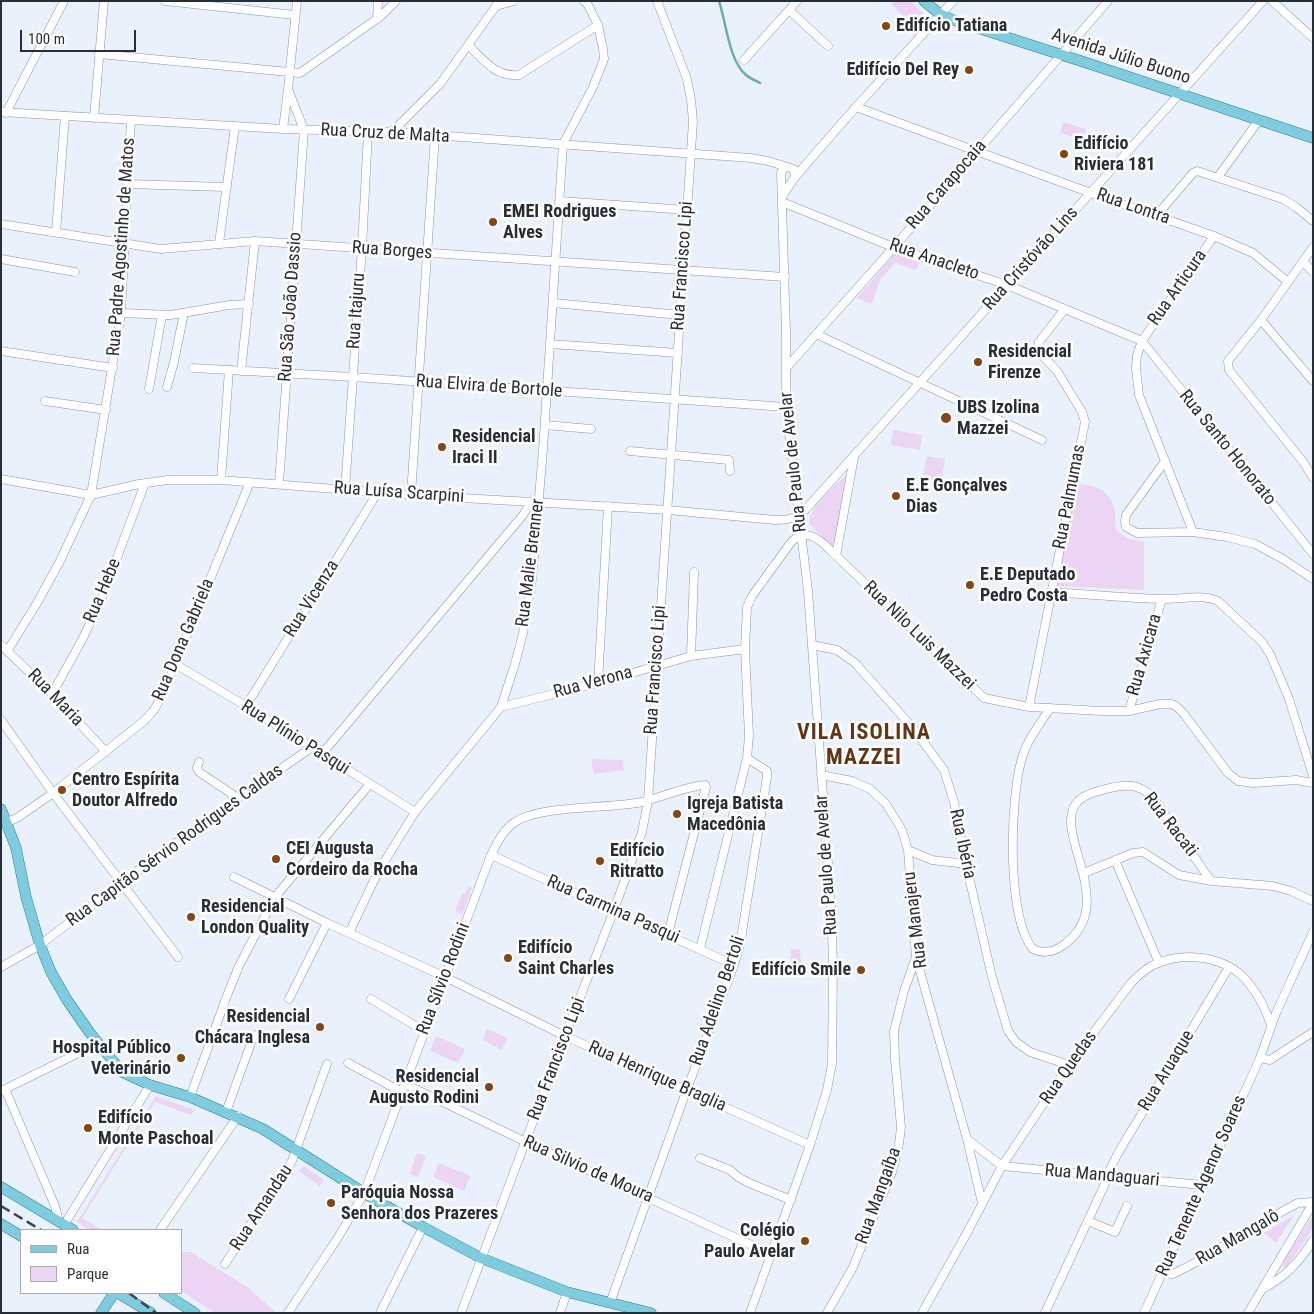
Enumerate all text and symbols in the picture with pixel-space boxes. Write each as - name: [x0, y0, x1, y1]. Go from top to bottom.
- place label: Edifício Tatiana: [896, 15, 1007, 37]
- scale bar: [22, 20, 139, 52]
- marker: Edifício Tatiana: [880, 20, 892, 32]
- street label: Avenida Júlio Buono: [1049, 24, 1193, 90]
- text: 100 m: [28, 30, 65, 48]
- place label: Edifício Del Rey: [846, 59, 959, 81]
- marker: Edifício Del Rey: [963, 64, 975, 76]
- street label: Rua Cruz de Malta: [320, 120, 450, 148]
- place label: Edifício Riviera 181: [1074, 133, 1155, 176]
- street label: Rua Carapocaia: [902, 136, 992, 234]
- street label: Rua Padre Agostinho de Matos: [104, 137, 140, 357]
- marker: Edifício Riviera 181: [1058, 148, 1070, 160]
- street label: Rua Lontra: [1093, 184, 1173, 230]
- place label: EMEI Rodrigues Alves: [503, 201, 616, 243]
- street label: Rua Francisco Lipi: [668, 201, 698, 331]
- street label: Rua Cristóvão Lins: [979, 203, 1083, 315]
- marker: EMEI Rodrigues Alves: [487, 216, 499, 228]
- street label: Rua São João Dassio: [275, 231, 307, 383]
- street label: Rua Anacleto: [886, 235, 982, 285]
- street label: Rua Borges: [351, 237, 433, 265]
- street label: Rua Articura: [1144, 246, 1212, 330]
- street label: Rua Itajuru: [344, 272, 370, 350]
- place label: Residencial Firenze: [988, 341, 1072, 384]
- marker: Residencial Firenze: [972, 356, 984, 368]
- street label: Rua Elvira de Bortole: [415, 371, 563, 403]
- street label: Rua Santo Honorato: [1174, 386, 1280, 510]
- street label: Rua Paulo de Avelar: [776, 391, 812, 533]
- place label: UBS Izolina Mazzei: [957, 397, 1039, 439]
- marker: UBS Izolina Mazzei: [939, 411, 953, 425]
- place label: Residencial Iraci II: [452, 426, 536, 468]
- marker: Residencial Iraci II: [436, 441, 448, 453]
- street label: Rua Palmumas: [1049, 443, 1091, 551]
- place label: E.E Gonçalves Dias: [906, 475, 1007, 518]
- street label: Rua Luísa Scarpini: [333, 478, 465, 508]
- marker: E.E Gonçalves Dias: [890, 490, 902, 502]
- street label: Rua Malie Brenner: [512, 498, 550, 628]
- street label: Rua Hebe: [80, 556, 126, 626]
- street label: Rua Vicenza: [280, 556, 344, 642]
- place label: E.E Deputado Pedro Costa: [980, 564, 1075, 606]
- street label: Rua Dona Gabriela: [149, 576, 219, 704]
- street label: Rua Nilo Luis Mazzei: [858, 577, 980, 695]
- marker: E.E Deputado Pedro Costa: [964, 579, 976, 591]
- street label: Rua Francisco Lipi: [641, 605, 671, 735]
- street label: Rua Axicara: [1123, 612, 1167, 698]
- street label: Rua Verona: [551, 662, 635, 704]
- street label: Rua Maria: [22, 665, 88, 731]
- street label: Rua Plínio Pasqui: [237, 696, 353, 780]
- district label: VILA ISOLINA MAZZEI: [796, 720, 932, 771]
- street label: Rua Capitão Sérvio Rodrigues Caldas: [62, 760, 288, 932]
- place label: Centro Espírita Doutor Alfredo: [72, 769, 179, 812]
- marker: Centro Espírita Doutor Alfredo: [56, 784, 68, 796]
- street label: Rua Racati: [1138, 789, 1202, 861]
- place label: Igreja Batista Macedônia: [687, 793, 783, 836]
- street label: Rua Paulo de Avelar: [811, 794, 843, 936]
- street label: Rua Ibéria: [944, 807, 980, 881]
- marker: Igreja Batista Macedônia: [671, 808, 683, 820]
- place label: CEI Augusta Cordeiro da Rocha: [286, 838, 418, 881]
- place label: Edifício Ritratto: [610, 840, 665, 882]
- marker: CEI Augusta Cordeiro da Rocha: [270, 853, 282, 865]
- marker: Edifício Ritratto: [594, 855, 606, 867]
- street label: Rua Manajeru: [899, 870, 933, 970]
- street label: Rua Carmina Pasqui: [543, 871, 683, 949]
- place label: Residencial London Quality: [201, 896, 309, 939]
- marker: Residencial London Quality: [185, 911, 197, 923]
- street label: Rua Sílvio Rodini: [413, 920, 475, 1038]
- street label: Rua Adelino Bertoli: [686, 933, 750, 1069]
- place label: Edifício Saint Charles: [518, 937, 614, 980]
- marker: Edifício Saint Charles: [502, 952, 514, 964]
- place label: Edifício Smile: [752, 959, 851, 981]
- marker: Edifício Smile: [855, 964, 867, 976]
- street label: Rua Francisco Lipi: [524, 995, 590, 1123]
- place label: Residencial Chácara Inglesa: [195, 1006, 310, 1048]
- marker: Residencial Chácara Inglesa: [314, 1021, 326, 1033]
- street label: Rua Quedas: [1036, 1027, 1102, 1109]
- street label: Rua Aruaque: [1134, 1027, 1200, 1115]
- place label: Hospital Público Veterinário: [52, 1037, 171, 1080]
- street label: Rua Henrique Braglia: [585, 1037, 729, 1117]
- marker: Hospital Público Veterinário: [175, 1052, 187, 1064]
- place label: Residencial Augusto Rodini: [369, 1066, 479, 1108]
- marker: Residencial Augusto Rodini: [483, 1081, 495, 1093]
- street label: Rua Tenente Agenor Soares: [1152, 1092, 1252, 1280]
- place label: Edifício Monte Paschoal: [98, 1107, 214, 1150]
- marker: Edifício Monte Paschoal: [82, 1122, 94, 1134]
- street label: Rua Silvio de Moura: [520, 1132, 656, 1208]
- street label: Rua Mangaíba: [852, 1145, 906, 1247]
- street label: Rua Mandaguari: [1044, 1160, 1160, 1192]
- street label: Rua Amandau: [226, 1161, 298, 1255]
- place label: Paróquia Nossa Senhora dos Prazeres: [341, 1182, 498, 1224]
- marker: Paróquia Nossa Senhora dos Prazeres: [325, 1197, 337, 1209]
- street label: Rua Mangalô: [1192, 1205, 1284, 1271]
- place label: Colégio Paulo Avelar: [704, 1220, 795, 1262]
- legend: [20, 1229, 182, 1294]
- marker: Colégio Paulo Avelar: [799, 1235, 811, 1247]
- text: Rua: [67, 1240, 89, 1258]
- text: Parque: [67, 1265, 109, 1283]

